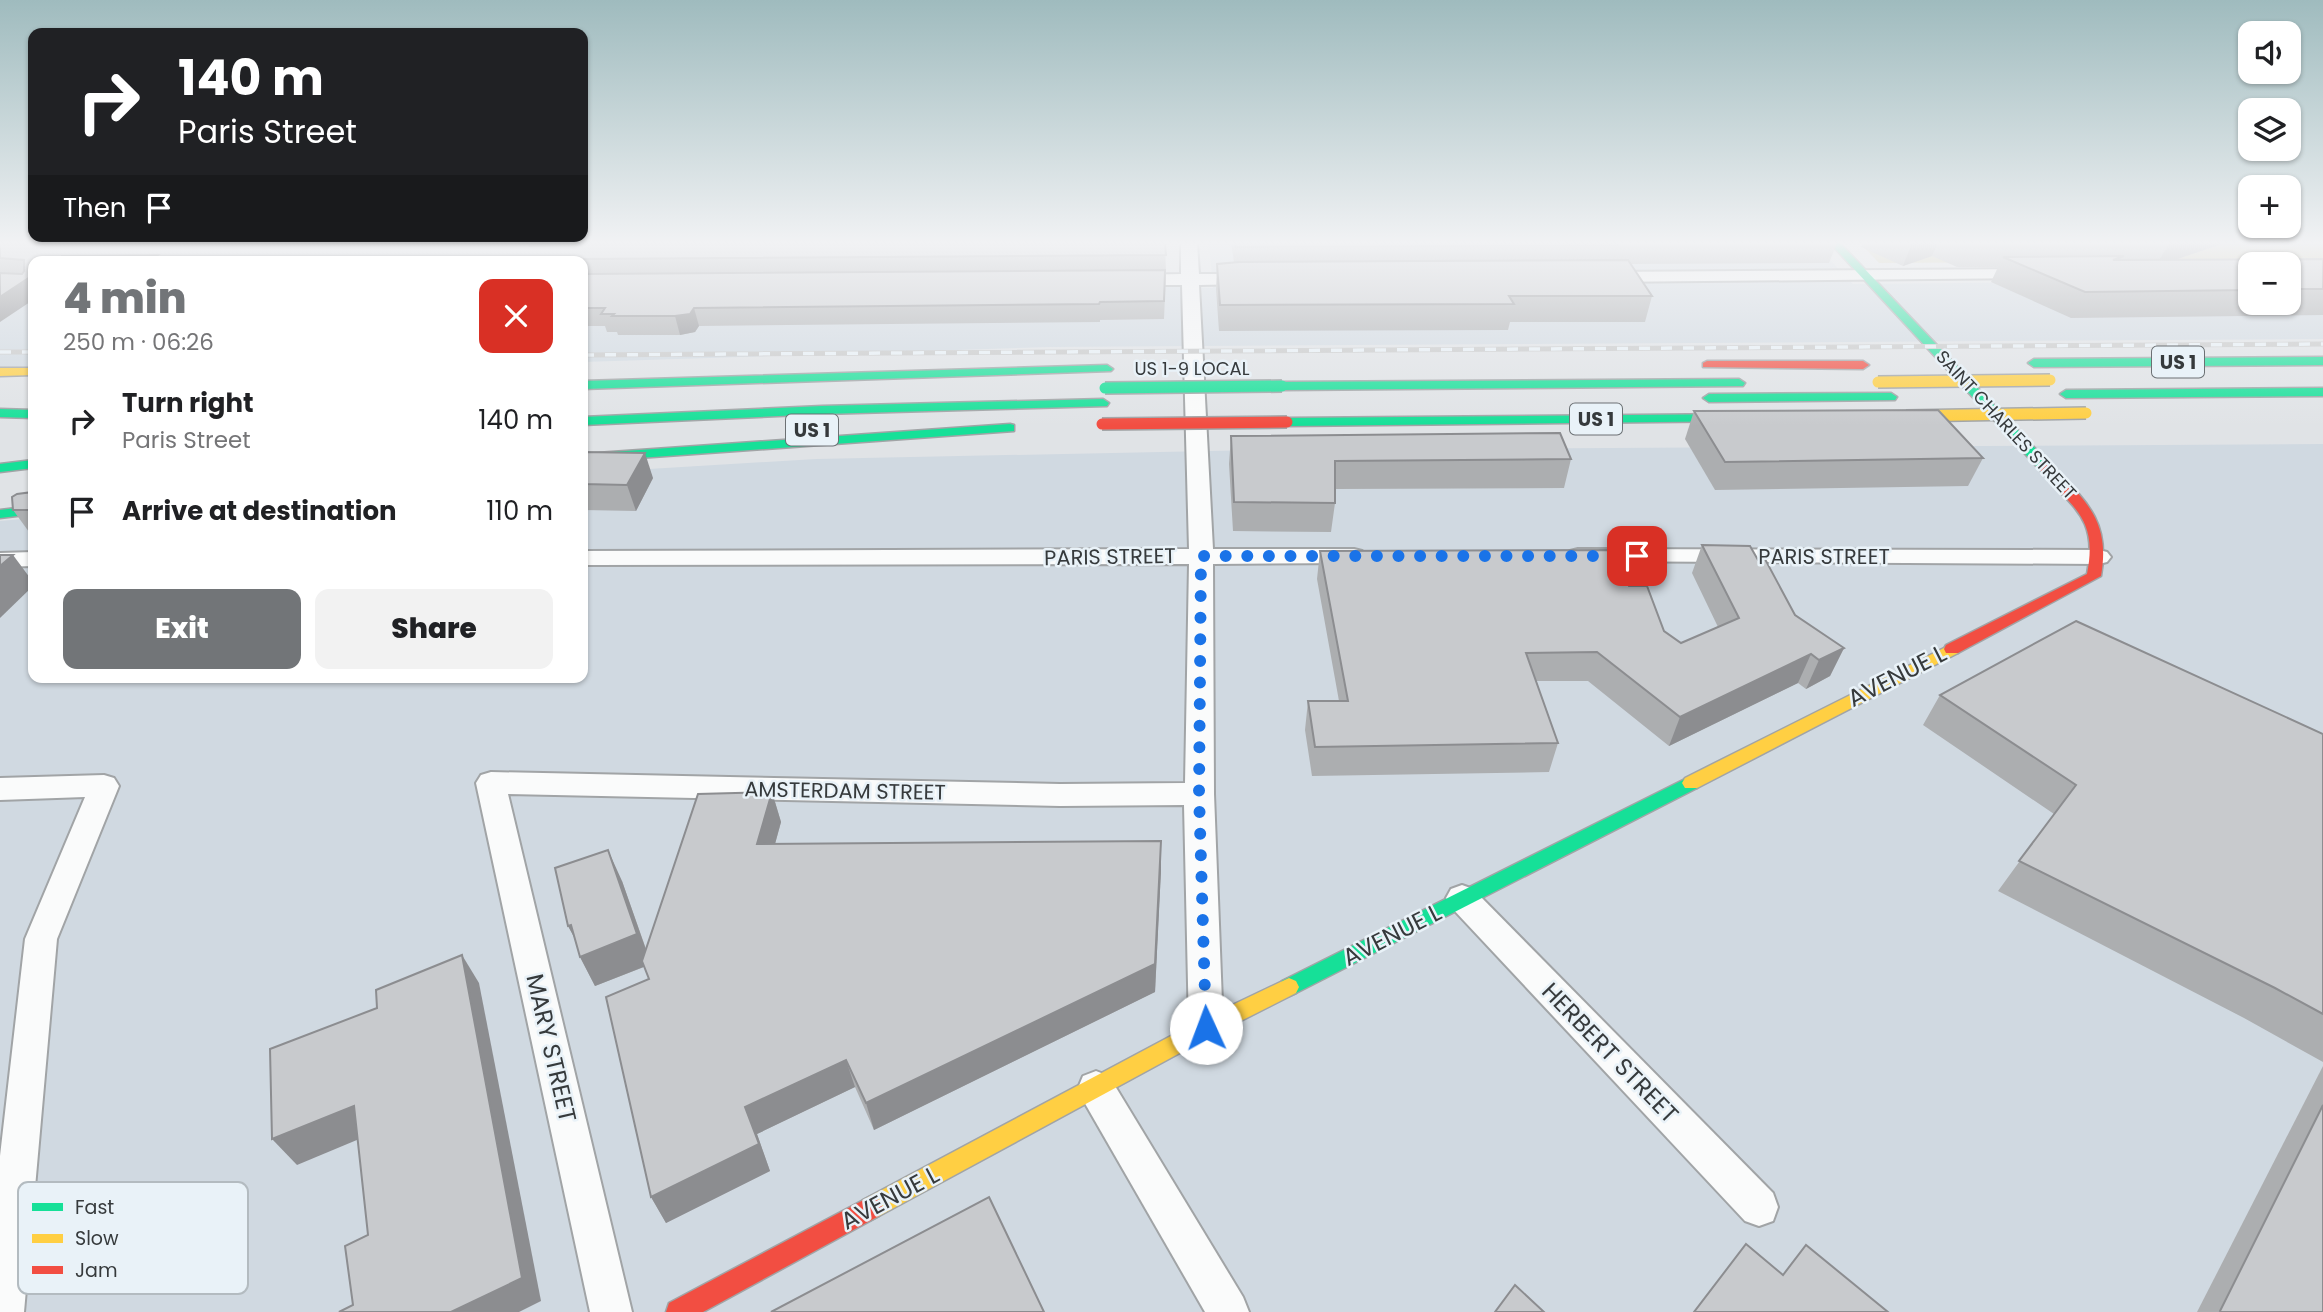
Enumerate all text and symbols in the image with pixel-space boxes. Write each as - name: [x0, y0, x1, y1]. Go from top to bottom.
- map controls: [2238, 21, 2301, 315]
- button: sound: [2238, 21, 2301, 84]
- text: 140 m: [178, 44, 324, 112]
- icon: right: [63, 56, 154, 147]
- button: layers: [2238, 98, 2301, 161]
- text: Paris Street: [178, 109, 357, 154]
- button: +: [2238, 175, 2301, 238]
- icon: arrive: [140, 189, 178, 227]
- text: Then: [63, 190, 126, 226]
- button: −: [2238, 252, 2301, 315]
- text: 4 min: [63, 269, 187, 328]
- button: close: [479, 279, 553, 353]
- text: 250 m · 06:26: [63, 326, 214, 358]
- street label: SAINT CHARLES STREET: [1931, 345, 2082, 505]
- road number: US 1: [2152, 346, 2204, 378]
- street label: US 1-9 LOCAL: [1134, 356, 1250, 381]
- text: Turn right: [122, 385, 254, 421]
- icon: right: [63, 402, 101, 440]
- text: 140 m: [478, 402, 553, 438]
- road number: US 1: [1570, 404, 1622, 434]
- road number: US 1: [786, 414, 838, 446]
- text: Paris Street: [122, 424, 251, 456]
- icon: arrive: [63, 493, 101, 531]
- text: Arrive at destination: [122, 493, 397, 529]
- text: 110 m: [486, 493, 553, 529]
- pin: [1607, 526, 1667, 586]
- icon: arrive: [1618, 537, 1656, 575]
- street label: PARIS STREET: [1044, 541, 1176, 572]
- street label: PARIS STREET: [1758, 542, 1890, 571]
- button: Exit: [63, 589, 301, 669]
- button: Share: [315, 589, 553, 669]
- street label: AVENUE L: [1842, 637, 1952, 715]
- street label: AMSTERDAM STREET: [744, 774, 946, 807]
- street label: AVENUE L: [1337, 896, 1447, 974]
- street label: MARY STREET: [518, 971, 585, 1125]
- street label: HERBERT STREET: [1535, 975, 1686, 1130]
- position arrow: [1169, 991, 1243, 1065]
- street label: AVENUE L: [835, 1158, 945, 1237]
- legend: [18, 1182, 248, 1294]
- text: Fast: [75, 1194, 114, 1221]
- text: Slow: [75, 1225, 119, 1252]
- text: Jam: [75, 1257, 117, 1284]

